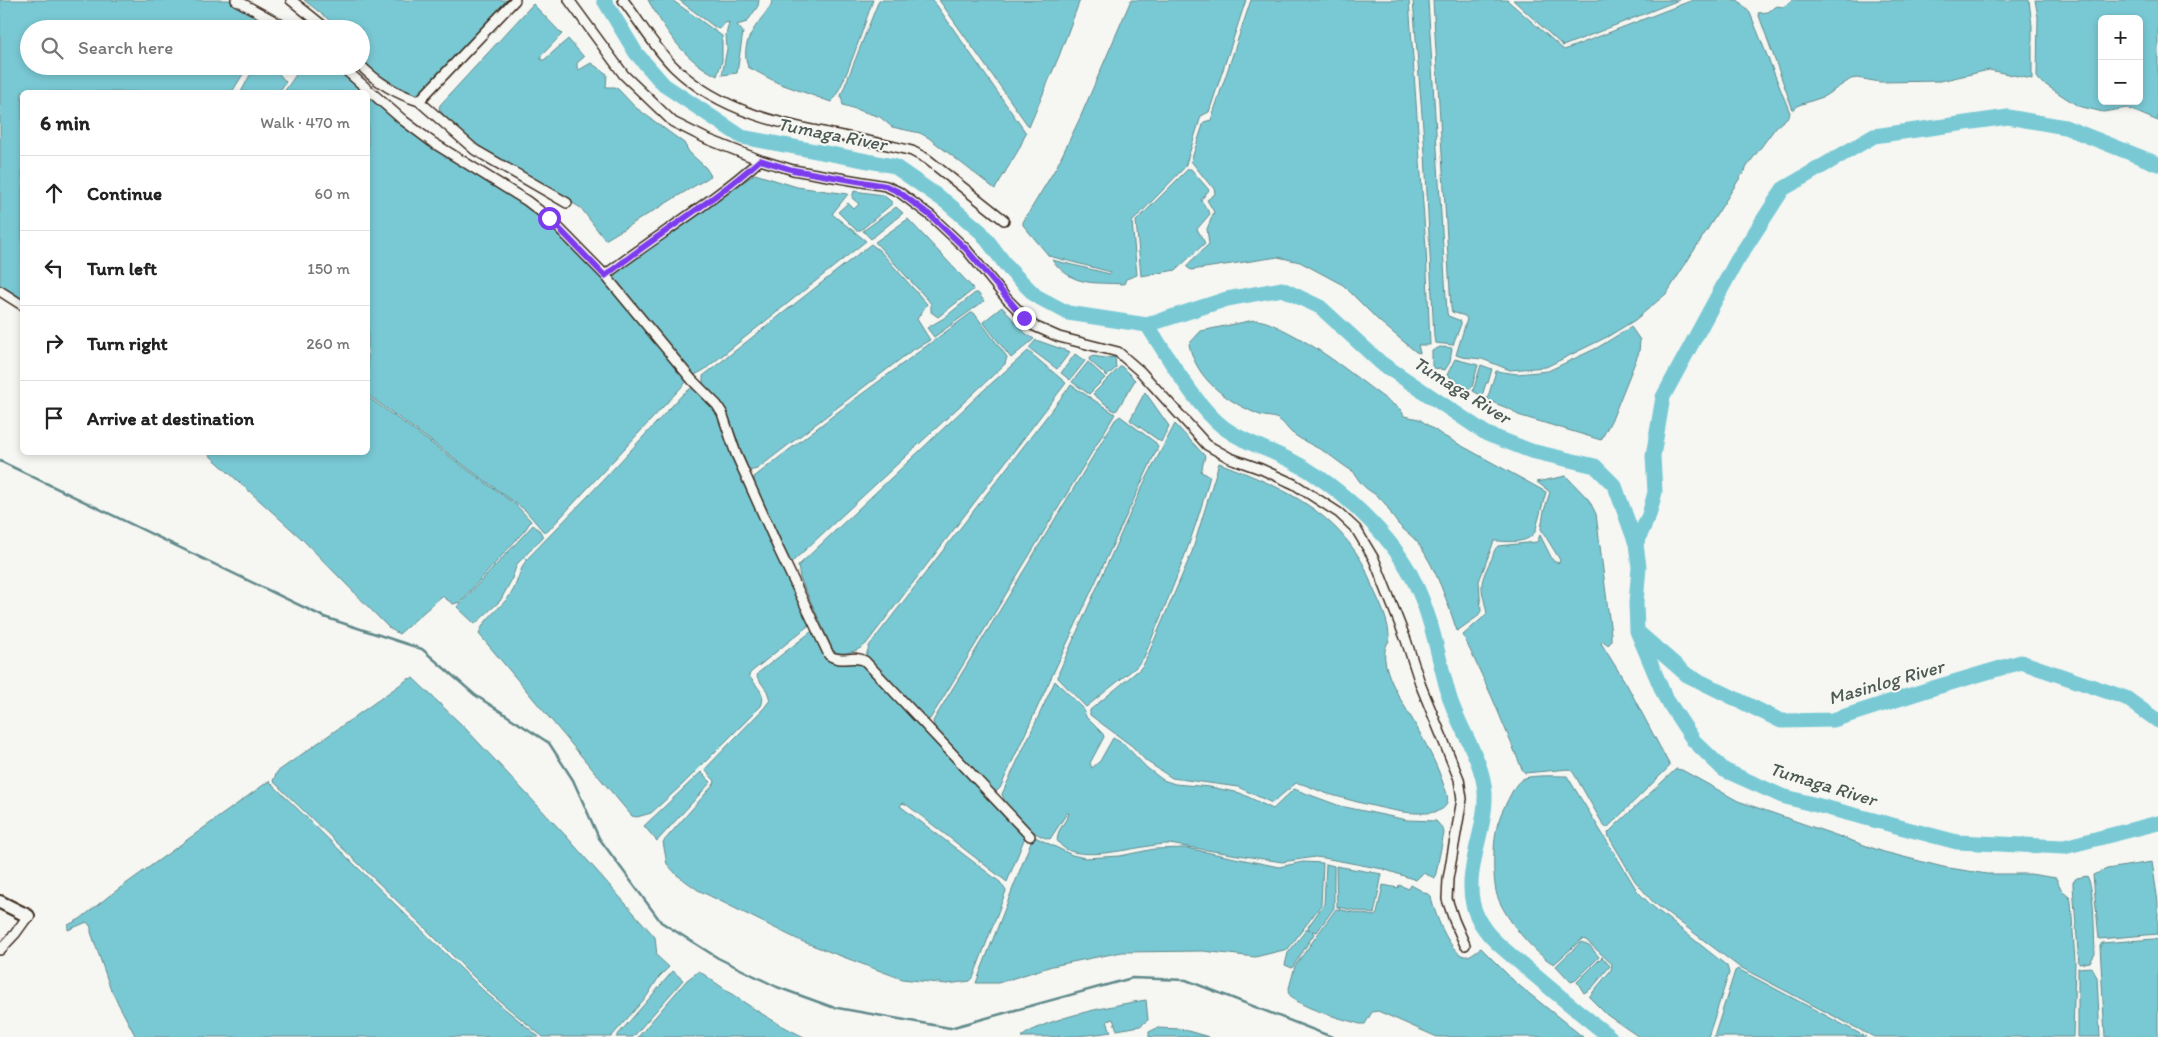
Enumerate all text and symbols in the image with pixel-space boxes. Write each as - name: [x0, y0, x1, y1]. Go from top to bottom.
- map controls: [2098, 15, 2143, 105]
- button: +: [2098, 15, 2143, 60]
- search box: [20, 20, 370, 75]
- icon: search: [38, 34, 66, 62]
- text: Search here: [78, 36, 173, 59]
- button: −: [2098, 60, 2143, 105]
- text: 6 min: [40, 110, 90, 135]
- water label: Tumaga River: [776, 112, 891, 156]
- text: Walk · 470 m: [260, 113, 350, 132]
- icon: ahead: [40, 179, 68, 207]
- text: Continue: [87, 182, 162, 205]
- text: 60 m: [315, 184, 350, 203]
- route start: [538, 207, 561, 230]
- icon: left: [40, 254, 68, 282]
- text: Turn left: [87, 257, 157, 280]
- text: 150 m: [307, 259, 350, 278]
- route end: [1013, 307, 1036, 330]
- icon: right: [40, 329, 68, 357]
- text: Turn right: [87, 332, 168, 355]
- text: 260 m: [306, 334, 350, 353]
- water label: Tumaga River: [1409, 351, 1517, 430]
- icon: arrive: [40, 404, 68, 432]
- text: Arrive at destination: [87, 407, 254, 430]
- water label: Masinlog River: [1826, 654, 1949, 709]
- water label: Tumaga River: [1767, 757, 1882, 812]

